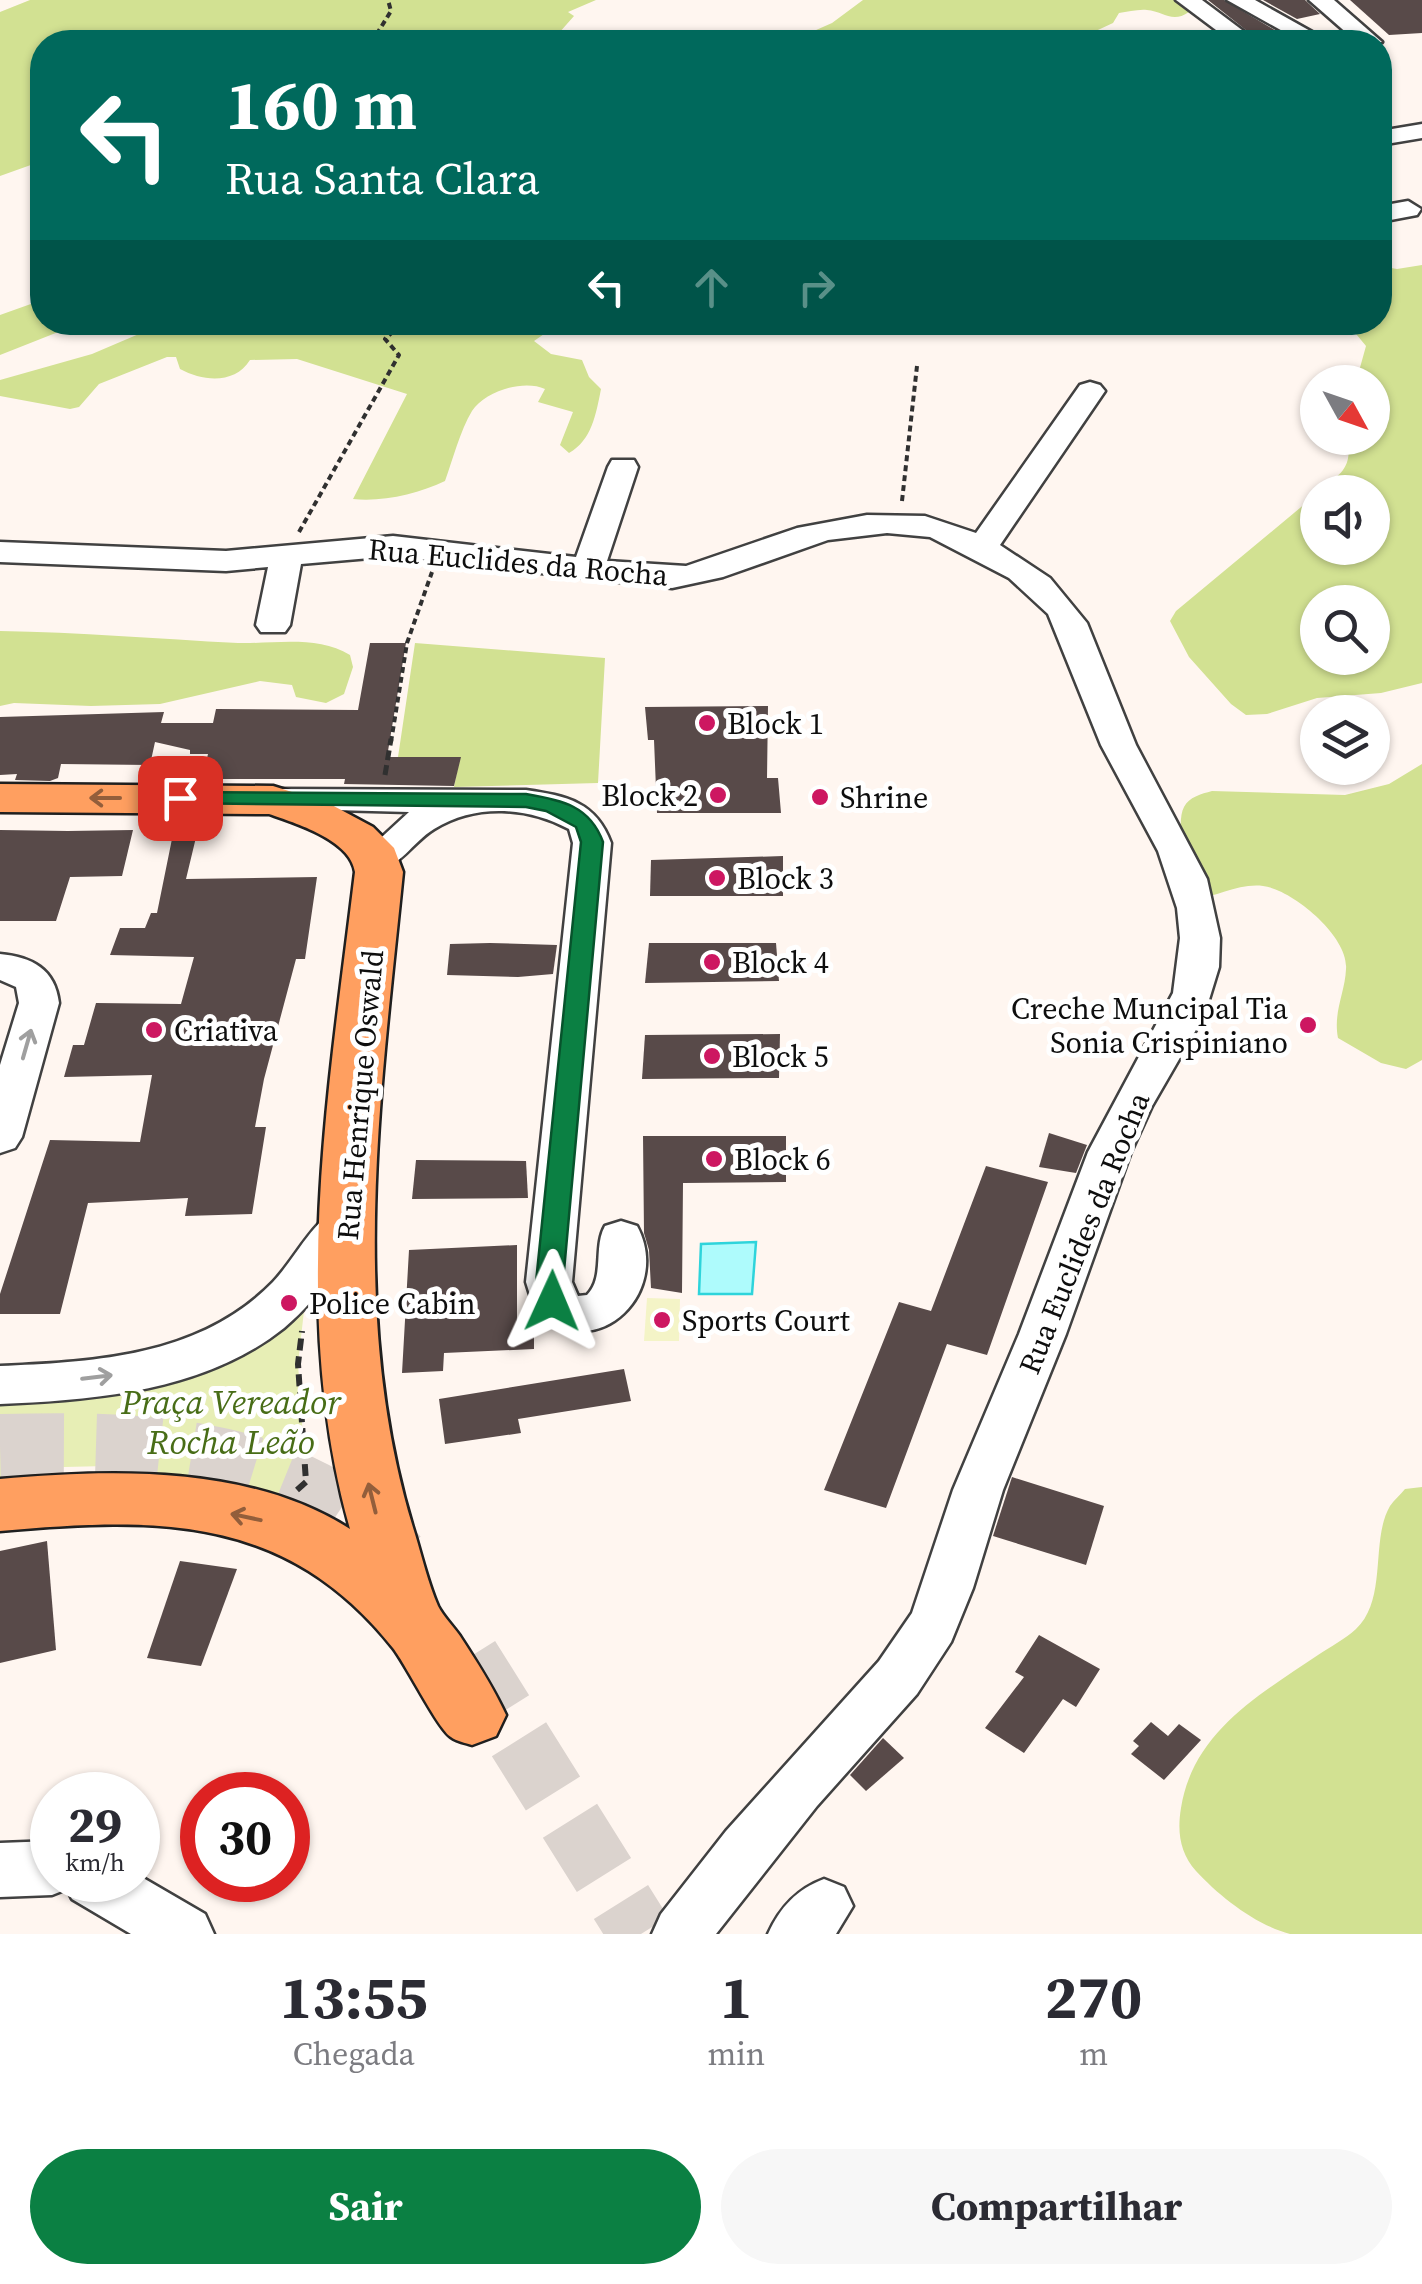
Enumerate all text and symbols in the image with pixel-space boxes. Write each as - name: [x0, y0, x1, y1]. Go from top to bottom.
- text: 160 m: [225, 56, 417, 152]
- icon: left: [60, 70, 190, 200]
- text: Rua Santa Clara: [225, 147, 540, 209]
- icon: left: [579, 260, 634, 315]
- icon: ahead: [684, 260, 739, 315]
- icon: right: [789, 260, 844, 315]
- north arrow: [1300, 365, 1390, 455]
- map controls: [1300, 365, 1390, 785]
- button: sound: [1300, 475, 1390, 565]
- street label: Rua Euclides da Rocha: [366, 528, 670, 596]
- button: search: [1300, 585, 1390, 675]
- button: layers: [1300, 695, 1390, 785]
- place label: Block 1: [727, 703, 824, 744]
- marker: Block 1: [696, 712, 718, 734]
- pin: [138, 756, 223, 841]
- icon: arrive: [153, 771, 208, 826]
- place label: Block 2: [601, 775, 698, 816]
- place label: Shrine: [840, 777, 928, 818]
- marker: Block 2: [707, 784, 729, 806]
- marker: Shrine: [809, 786, 831, 808]
- one-way arrow: [90, 788, 122, 808]
- place label: Block 3: [737, 858, 834, 899]
- marker: Block 3: [706, 867, 728, 889]
- place label: Block 4: [732, 942, 829, 983]
- street label: Rua Henrique Oswald: [327, 948, 393, 1242]
- marker: Block 4: [701, 951, 723, 973]
- place label: Creche Muncipal Tia Sonia Crispiniano: [1011, 988, 1289, 1063]
- place label: Criativa: [174, 1010, 279, 1051]
- marker: Creche Muncipal Tia Sonia Crispiniano: [1297, 1014, 1319, 1036]
- marker: Criativa: [143, 1019, 165, 1041]
- one-way arrow: [19, 1028, 37, 1060]
- place label: Block 5: [732, 1036, 829, 1077]
- marker: Block 5: [701, 1045, 723, 1067]
- street label: Rua Euclides da Rocha: [1009, 1085, 1160, 1380]
- place label: Block 6: [734, 1139, 831, 1180]
- marker: Block 6: [703, 1148, 725, 1170]
- position arrow: [500, 1249, 604, 1353]
- place label: Police Cabin: [309, 1283, 476, 1324]
- marker: Police Cabin: [278, 1292, 300, 1314]
- place label: Sports Court: [682, 1300, 850, 1341]
- marker: Sports Court: [651, 1309, 673, 1331]
- one-way arrow: [80, 1367, 113, 1386]
- park label: Praça Vereador Rocha Leão: [120, 1378, 342, 1466]
- one-way arrow: [362, 1483, 380, 1515]
- one-way arrow: [231, 1507, 263, 1525]
- speed limit sign: 30: [180, 1772, 310, 1902]
- text: 29: [68, 1790, 122, 1859]
- text: km/h: [65, 1845, 125, 1879]
- text: 13:55: [280, 1956, 428, 2038]
- text: 1: [720, 1956, 753, 2038]
- text: 270: [1045, 1956, 1142, 2038]
- text: Chegada: [293, 2032, 415, 2076]
- text: min: [707, 2032, 765, 2076]
- text: m: [1079, 2032, 1108, 2076]
- button: Sair: [30, 2149, 701, 2264]
- button: Compartilhar: [721, 2149, 1392, 2264]

